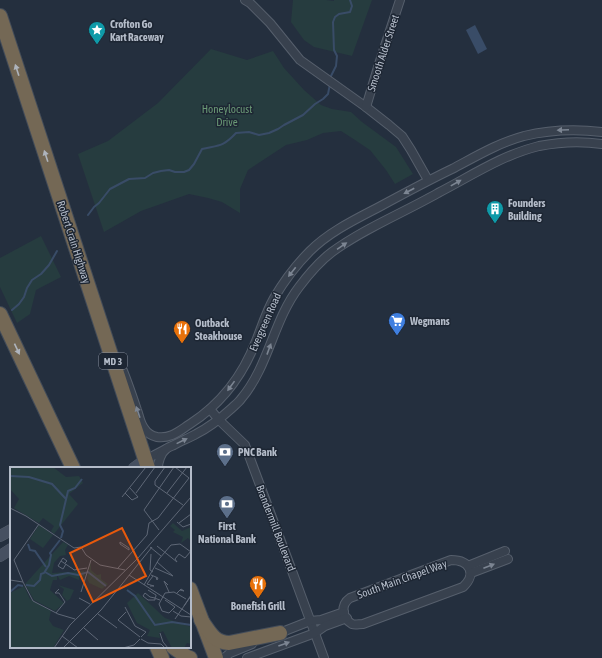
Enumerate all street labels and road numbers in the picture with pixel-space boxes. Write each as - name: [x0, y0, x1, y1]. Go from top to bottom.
- street label: Smooth Alder Street: [365, 13, 401, 93]
- street label: Robert Crain Highway: [55, 199, 93, 285]
- street label: Evergreen Road: [247, 291, 283, 353]
- road number: MD 3: [99, 353, 127, 369]
- street label: Brandermill Boulevard: [254, 483, 298, 573]
- street label: South Main Chapel Way: [356, 557, 449, 601]

